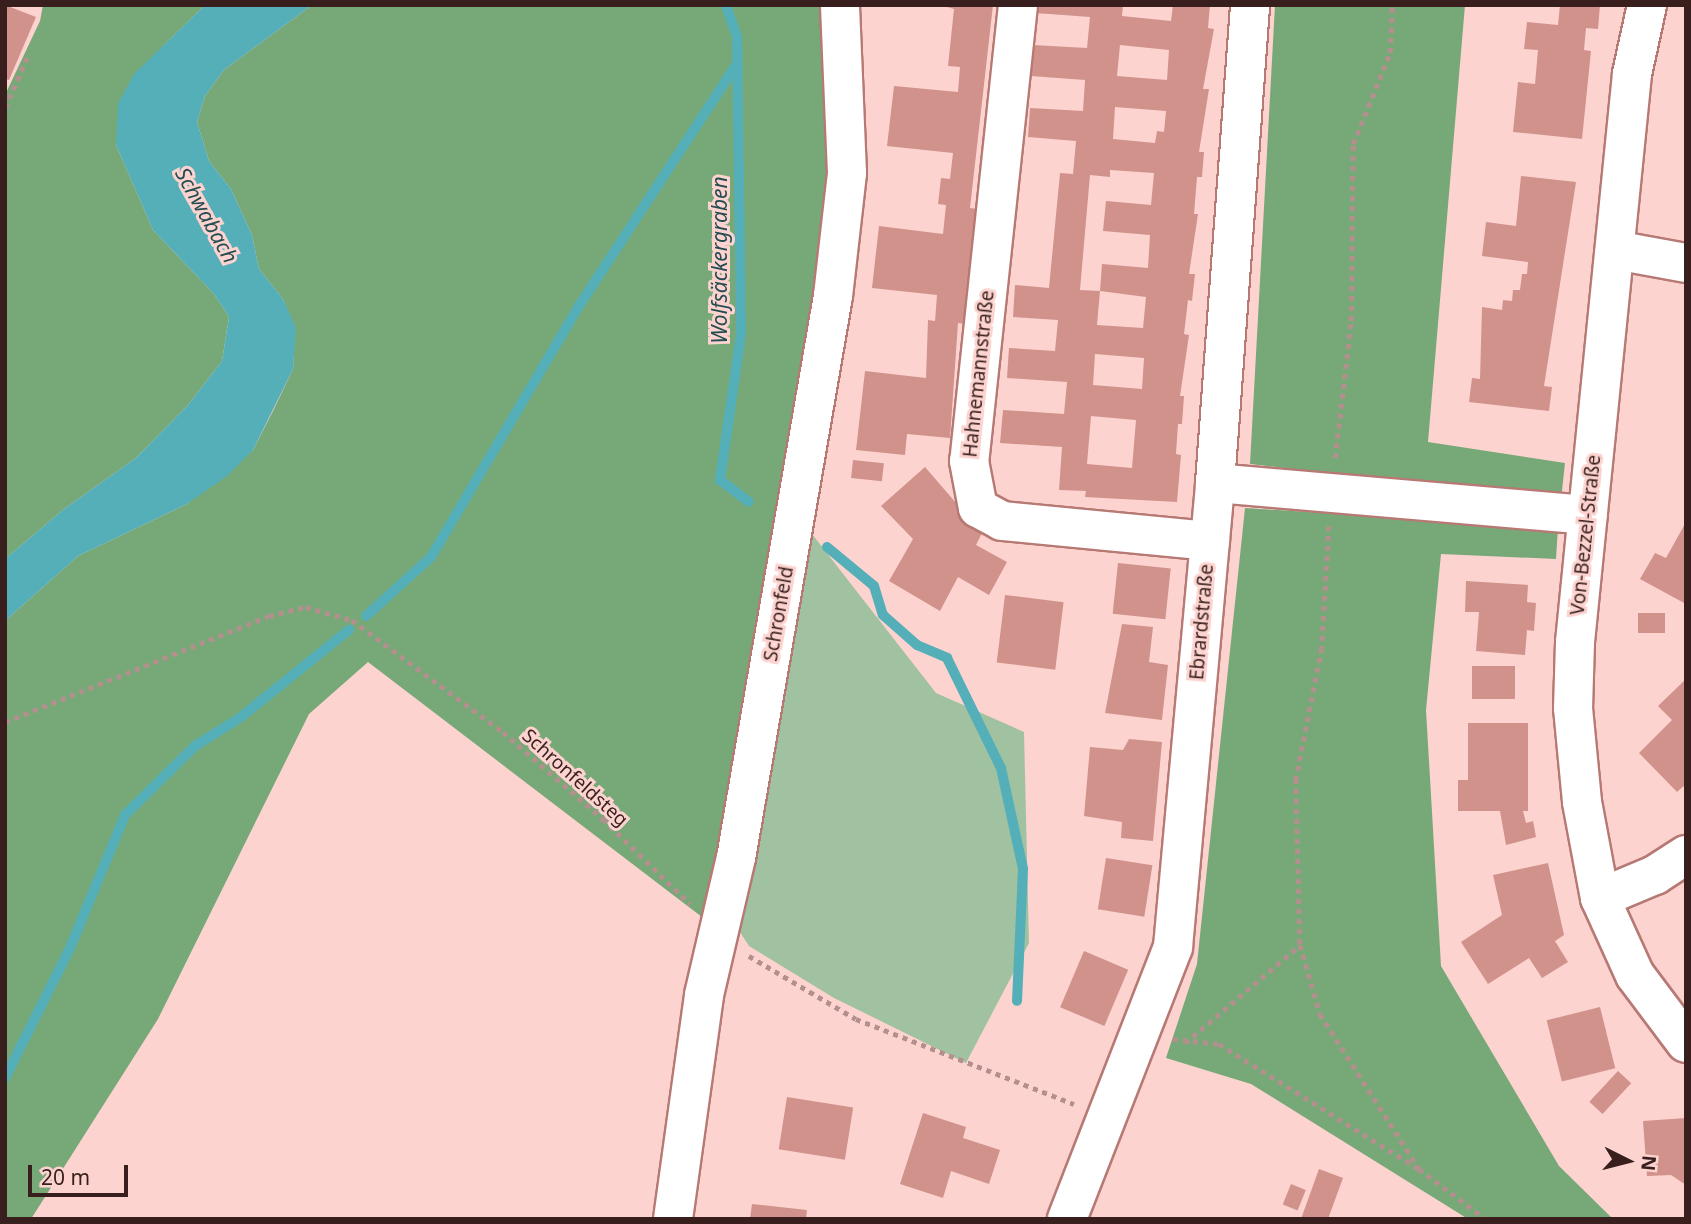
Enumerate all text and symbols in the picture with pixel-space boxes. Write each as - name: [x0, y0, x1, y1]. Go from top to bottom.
- water label: Schwabach: [170, 163, 244, 267]
- water label: Wolfsäckergraben: [706, 176, 732, 344]
- street label: Hahnemannstraße: [959, 289, 999, 459]
- street label: Von-Bezzel-Straße: [1566, 454, 1606, 616]
- street label: Ebrardstraße: [1186, 563, 1218, 681]
- street label: Schronfeld: [759, 565, 799, 663]
- street label: Schronfeldsteg: [518, 725, 632, 831]
- north arrow: [1593, 1126, 1663, 1196]
- scale bar: [32, 1150, 131, 1194]
- text: N: [1635, 1154, 1663, 1172]
- text: 20 m: [41, 1163, 90, 1191]

